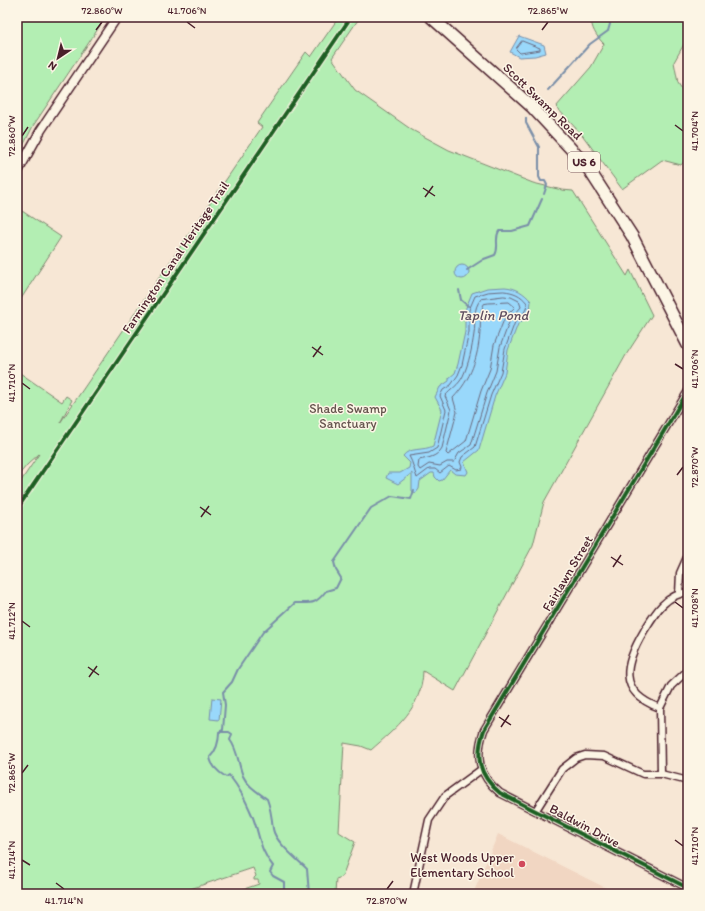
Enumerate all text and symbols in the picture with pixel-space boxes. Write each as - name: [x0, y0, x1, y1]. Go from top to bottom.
- text: 72.860°W: [81, 4, 123, 17]
- text: 41.706°N: [167, 4, 207, 17]
- text: 72.865°W: [528, 4, 569, 17]
- north arrow: [38, 38, 78, 78]
- text: N: [46, 58, 59, 73]
- street label: Scott Swamp Road: [500, 60, 585, 143]
- text: 41.704°N: [688, 111, 701, 151]
- text: 72.860°W: [5, 115, 18, 157]
- road number: US 6: [568, 152, 600, 172]
- street label: Farmington Canal Heritage Trail: [119, 178, 232, 336]
- water label: Taplin Pond: [458, 307, 530, 324]
- text: 41.706°N: [688, 349, 701, 389]
- text: 41.710°N: [5, 363, 18, 402]
- park label: Shade Swamp Sanctuary: [309, 401, 387, 431]
- text: 72.870°W: [688, 446, 701, 487]
- street label: Fairlawn Street: [539, 533, 596, 614]
- text: 41.708°N: [688, 588, 701, 628]
- text: 41.712°N: [5, 602, 18, 640]
- text: 72.865°W: [5, 752, 18, 793]
- street label: Baldwin Drive: [547, 801, 622, 850]
- text: 41.710°N: [688, 826, 701, 865]
- text: 41.714°N: [5, 841, 18, 879]
- place label: West Woods Upper Elementary School: [410, 850, 515, 880]
- marker: West Woods Upper Elementary School: [517, 859, 527, 869]
- text: 41.714°N: [45, 894, 83, 907]
- text: 72.870°W: [367, 894, 408, 907]

